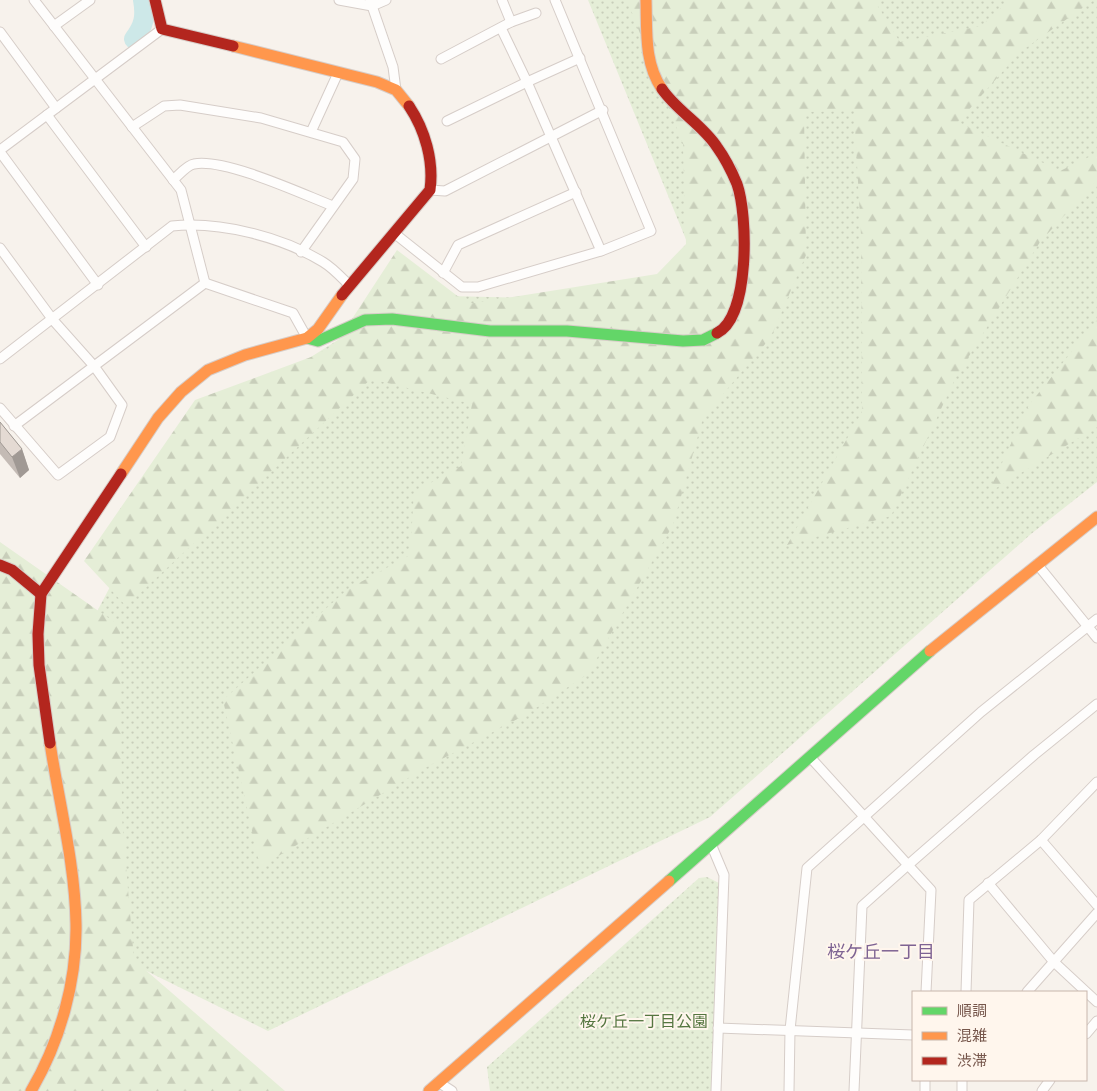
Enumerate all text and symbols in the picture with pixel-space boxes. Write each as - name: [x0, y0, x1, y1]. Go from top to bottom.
- district label: 桜ケ丘一丁目: [827, 941, 935, 963]
- legend: [912, 991, 1087, 1081]
- text: 順調: [957, 1002, 987, 1020]
- park label: 桜ケ丘一丁目公園: [580, 1012, 708, 1031]
- text: 混雑: [957, 1027, 987, 1045]
- text: 渋滞: [957, 1052, 987, 1070]

